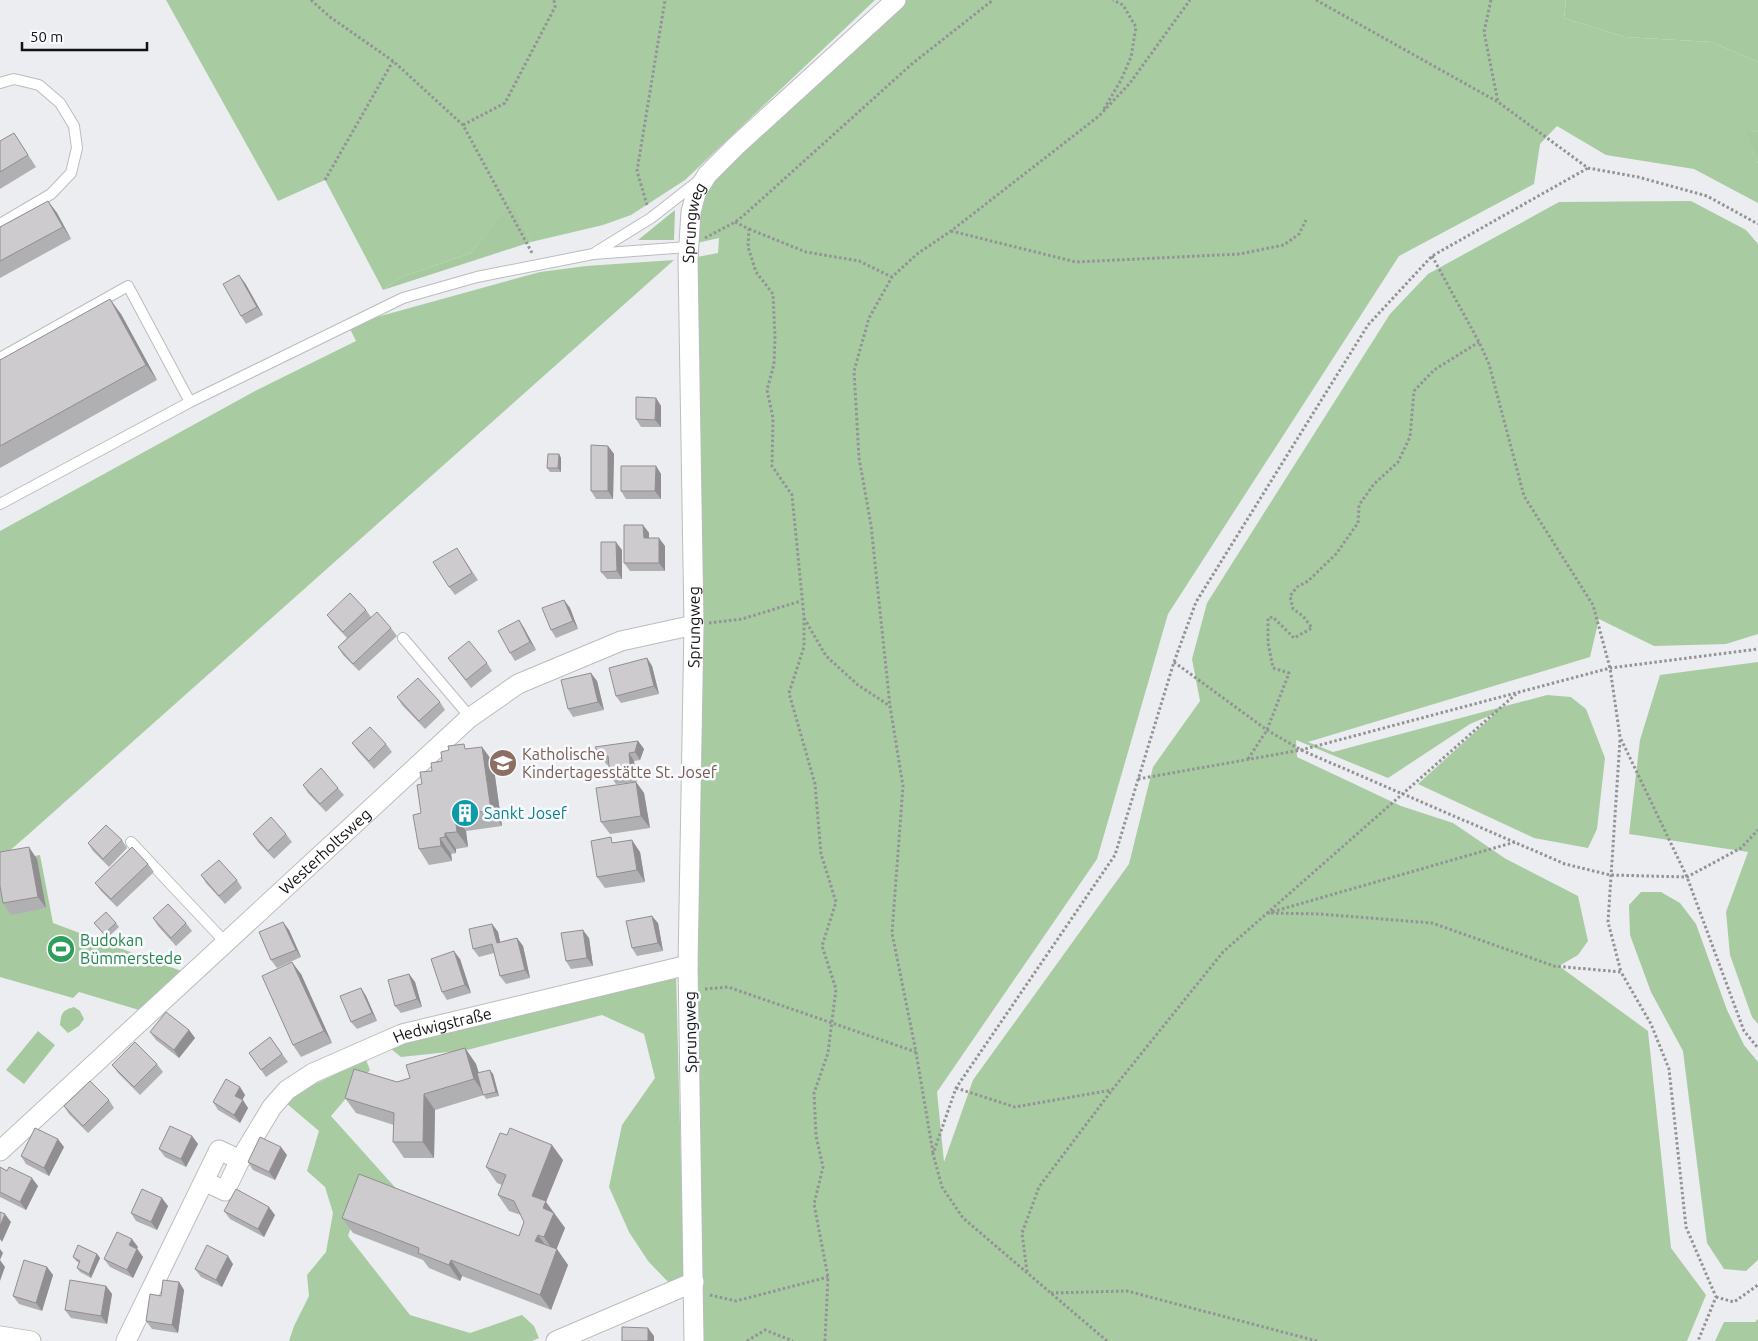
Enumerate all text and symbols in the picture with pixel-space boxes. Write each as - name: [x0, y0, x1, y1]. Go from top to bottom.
- scale bar: [22, 20, 148, 52]
- text: 50 m: [30, 28, 63, 45]
- street label: Sprungweg: [679, 179, 709, 264]
- street label: Sprungweg: [684, 586, 703, 668]
- place label: Katholische Kindertagesstätte St. Josef: [522, 745, 718, 781]
- school or university icon: Katholische Kindertagesstätte St. Josef: [488, 748, 518, 778]
- building icon: Sankt Josef: [450, 798, 480, 828]
- place label: Sankt Josef: [484, 804, 568, 822]
- street label: Westerholtsweg: [275, 805, 374, 898]
- place label: Budokan Bümmerstede: [80, 931, 182, 967]
- sports icon: Budokan Bümmerstede: [46, 934, 76, 964]
- street label: Sprungweg: [680, 991, 700, 1073]
- street label: Hedwigstraße: [390, 1004, 493, 1046]

